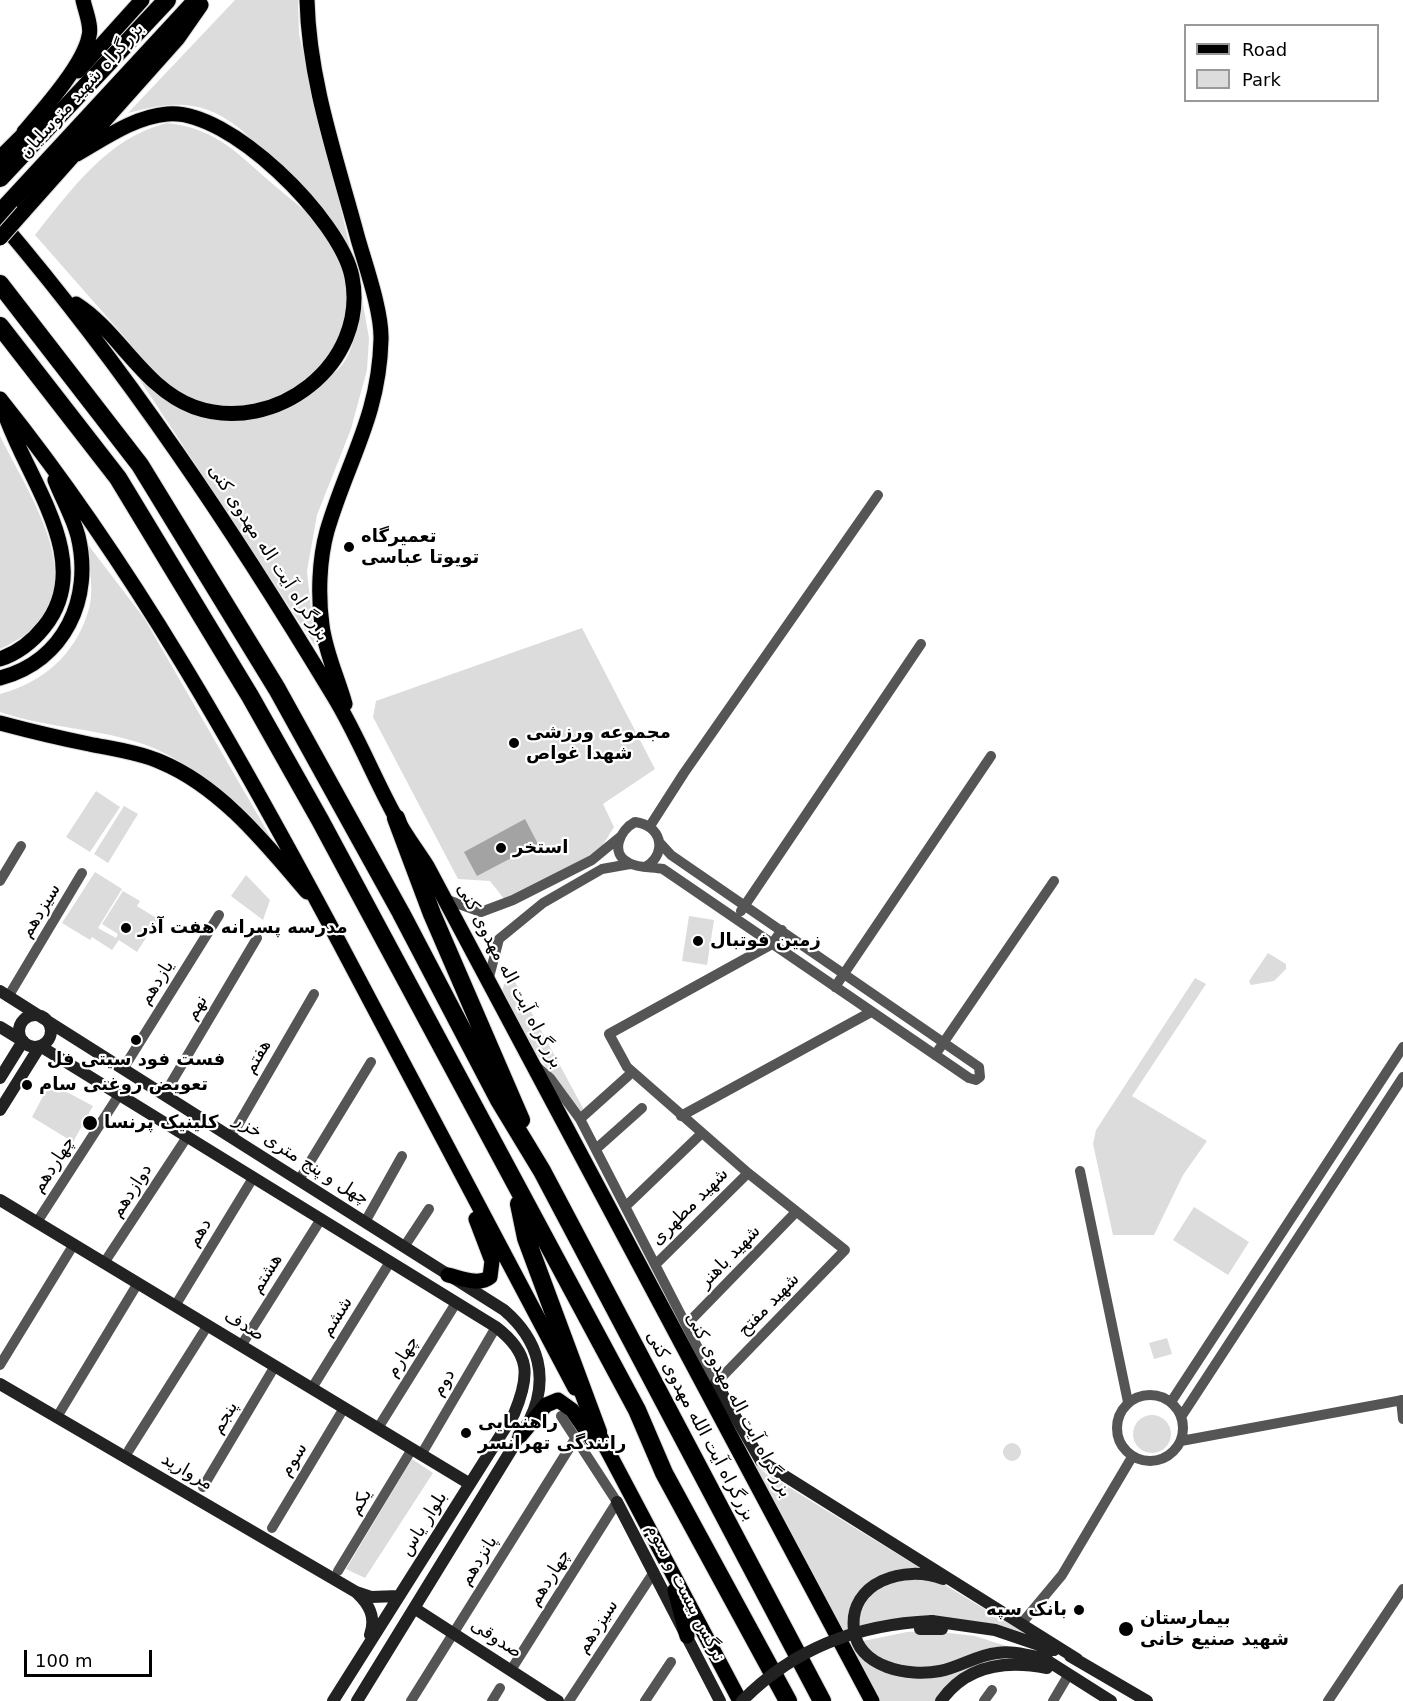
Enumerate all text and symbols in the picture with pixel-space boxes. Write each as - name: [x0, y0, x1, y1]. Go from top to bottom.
- street label: بزرگراه شهید متوسلیان: [15, 18, 149, 164]
- legend: [1184, 24, 1379, 102]
- text: Road: [1242, 39, 1287, 60]
- text: Park: [1242, 69, 1281, 90]
- street label: بزرگراه آیت اله مهدوی کنی: [203, 461, 333, 645]
- place label: تعمیرگاه تویوتا عباسی: [361, 526, 479, 568]
- marker: تعمیرگاه تویوتا عباسی: [342, 540, 356, 554]
- place label: مجموعه ورزشی شهدا غواص: [526, 722, 671, 764]
- marker: مجموعه ورزشی شهدا غواص: [507, 736, 521, 750]
- place label: استخر: [513, 837, 568, 859]
- marker: استخر: [494, 841, 508, 855]
- street label: سیزدهم: [16, 880, 66, 942]
- street label: بزرگراه آیت اله مهدوی کنی: [451, 880, 567, 1072]
- place label: مدرسه پسرانه هفت آذر: [138, 917, 348, 939]
- marker: مدرسه پسرانه هفت آذر: [119, 921, 133, 935]
- place label: زمین فوتبال: [710, 930, 821, 952]
- marker: زمین فوتبال: [691, 934, 705, 948]
- street label: یازدهم: [135, 957, 179, 1009]
- street label: نهم: [181, 992, 213, 1024]
- marker: فست فود سیتی فل: [129, 1033, 143, 1047]
- street label: هفتم: [240, 1036, 276, 1078]
- place label: فست فود سیتی فل: [47, 1049, 225, 1071]
- place label: تعویض روغنی سام: [39, 1074, 208, 1096]
- marker: تعویض روغنی سام: [20, 1078, 34, 1092]
- street label: چهل و پنج متری خزر: [229, 1110, 373, 1210]
- place label: کلینیک پرنسا: [104, 1112, 218, 1134]
- marker: کلینیک پرنسا: [81, 1114, 99, 1132]
- street label: چهاردهم: [28, 1133, 80, 1197]
- street label: دوازدهم: [107, 1160, 157, 1222]
- street label: شهید مطهری: [647, 1164, 733, 1250]
- street label: دهم: [183, 1215, 217, 1251]
- street label: شهید باهنر: [695, 1221, 765, 1293]
- street label: هشتم: [246, 1250, 288, 1298]
- street label: شهید مفتح: [734, 1269, 804, 1341]
- street label: ششم: [316, 1293, 358, 1341]
- street label: صدف: [220, 1306, 268, 1346]
- street label: بزرگراه آیت اله مهدوی کنی: [680, 1309, 796, 1501]
- street label: بزرگراه آیت الله مهدوی کنی: [641, 1327, 759, 1525]
- street label: چهارم: [382, 1332, 424, 1382]
- street label: دوم: [428, 1366, 460, 1400]
- street label: پنجم: [207, 1398, 243, 1438]
- place label: راهنمایی رانندگی تهرانسر: [478, 1412, 626, 1454]
- marker: راهنمایی رانندگی تهرانسر: [459, 1426, 473, 1440]
- street label: سوم: [276, 1439, 312, 1481]
- street label: مروارید: [157, 1449, 217, 1495]
- street label: یکم: [345, 1485, 377, 1519]
- street label: بلوار یاس: [396, 1488, 452, 1560]
- street label: نرگس بیست و سوم: [641, 1520, 729, 1666]
- street label: پانزدهم: [455, 1532, 503, 1590]
- street label: چهاردهم: [524, 1546, 576, 1610]
- street label: سیزدهم: [573, 1596, 623, 1658]
- place label: بانک سپه: [986, 1599, 1067, 1621]
- marker: بانک سپه: [1072, 1603, 1086, 1617]
- place label: بیمارستان شهید صنیع خانی: [1140, 1608, 1289, 1650]
- street label: صدوقی: [466, 1614, 526, 1664]
- marker: بیمارستان شهید صنیع خانی: [1117, 1620, 1135, 1638]
- scale bar: [27, 1638, 154, 1676]
- text: 100 m: [35, 1650, 93, 1671]

